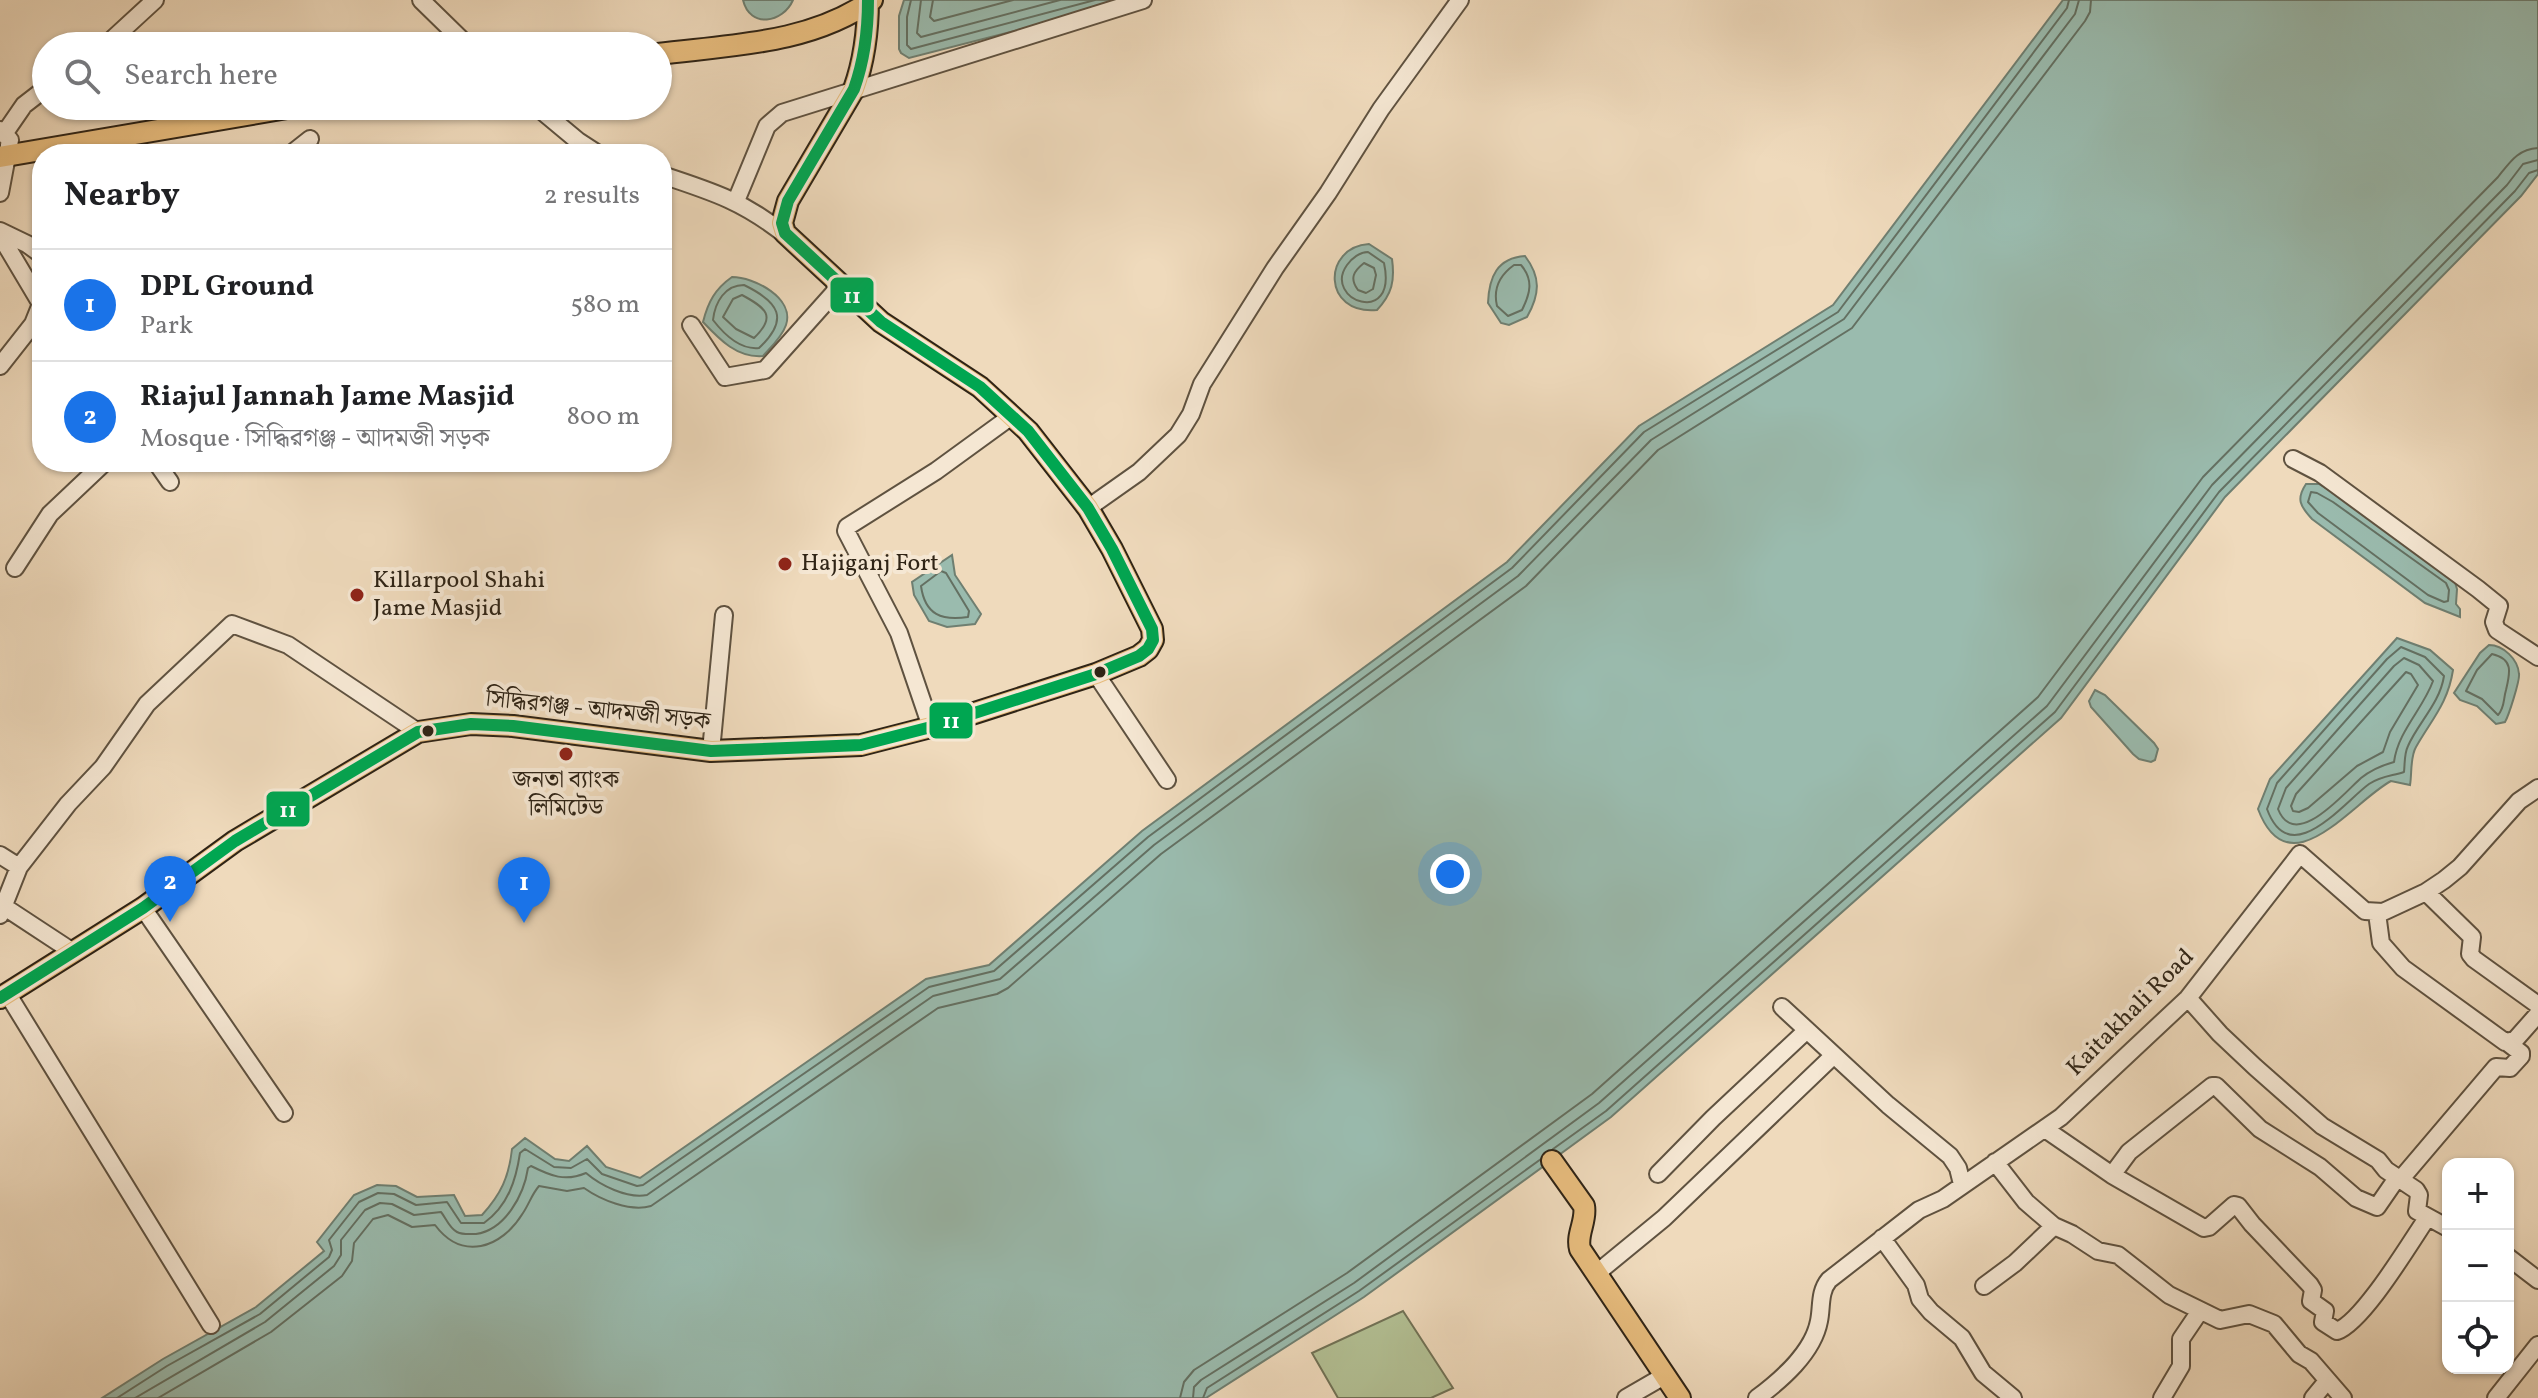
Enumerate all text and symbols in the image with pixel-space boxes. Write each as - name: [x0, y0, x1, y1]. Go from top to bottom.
- search box: [32, 32, 672, 120]
- icon: search: [60, 54, 104, 98]
- text: Search here: [124, 55, 278, 97]
- text: Nearby: [64, 173, 180, 220]
- text: 2 results: [544, 178, 640, 214]
- text: DPL Ground: [140, 266, 314, 308]
- line badge: 11: [829, 276, 875, 314]
- text: 11: [843, 282, 861, 313]
- text: 1: [85, 287, 95, 323]
- text: 580 m: [570, 287, 640, 323]
- text: Park: [140, 308, 193, 344]
- text: Riajul Jannah Jame Masjid: [140, 376, 515, 418]
- text: 2: [83, 399, 97, 435]
- text: 800 m: [567, 399, 640, 435]
- text: Mosque · সিদ্ধিরগঞ্জ - আদমজী সড়ক: [140, 421, 490, 457]
- place label: Hajiganj Fort: [801, 547, 939, 581]
- marker: Hajiganj Fort: [776, 555, 794, 573]
- place label: Killarpool Shahi Jame Masjid: [373, 564, 545, 626]
- marker: Killarpool Shahi Jame Masjid: [348, 586, 366, 604]
- unlabelled marker: [1092, 664, 1108, 680]
- street label: সিদ্ধিরগঞ্জ - আদমজী সড়ক: [483, 682, 713, 740]
- line badge: 11: [928, 701, 974, 740]
- text: 11: [942, 707, 960, 738]
- unlabelled marker: [420, 723, 436, 739]
- marker: জনতা ব্যাংক লিমিটেড: [557, 745, 575, 763]
- place label: জনতা ব্যাংক লিমিটেড: [512, 764, 620, 826]
- line badge: 11: [265, 790, 311, 828]
- text: 11: [279, 796, 297, 827]
- your location: [1430, 854, 1470, 894]
- pin: 2: [144, 856, 196, 922]
- pin: 1: [498, 857, 550, 923]
- street label: Kaitakhali Road: [2059, 941, 2203, 1085]
- map controls: [2442, 1158, 2514, 1374]
- button: +: [2442, 1158, 2514, 1230]
- button: −: [2442, 1230, 2514, 1302]
- button: locate: [2442, 1302, 2514, 1374]

